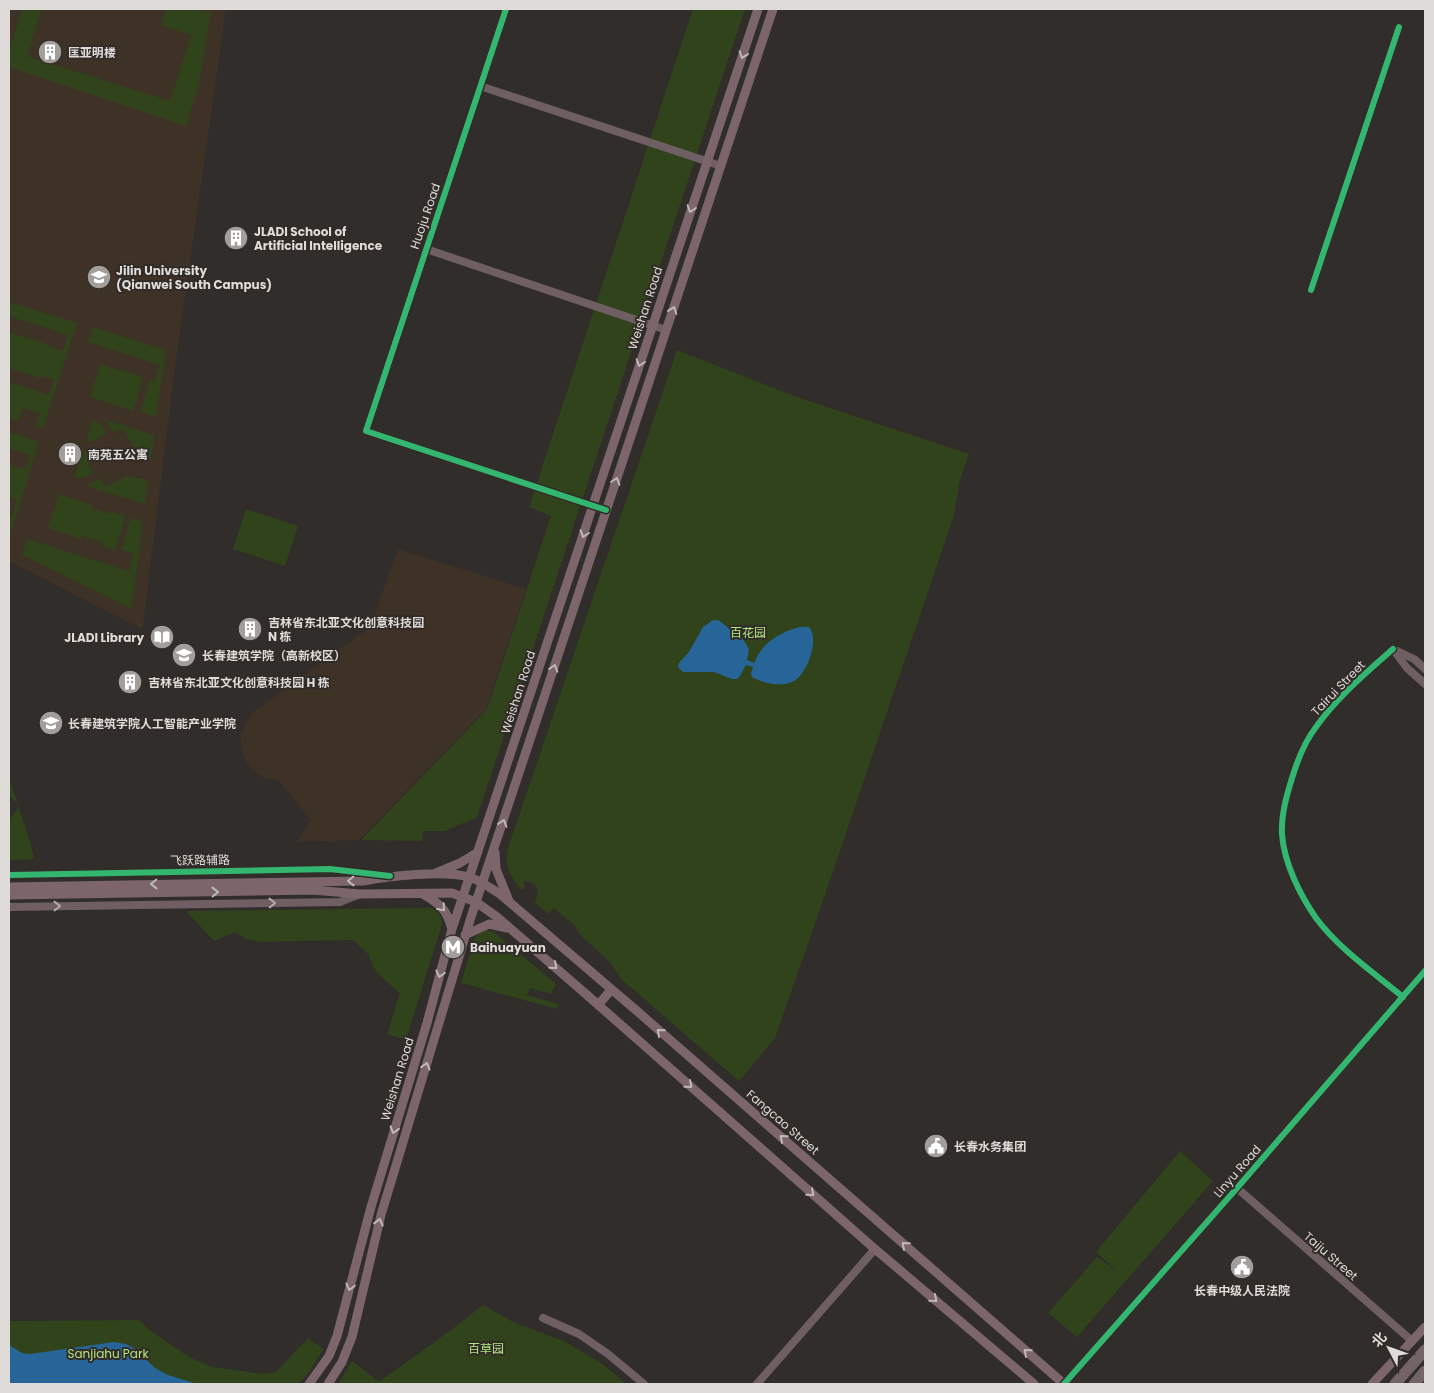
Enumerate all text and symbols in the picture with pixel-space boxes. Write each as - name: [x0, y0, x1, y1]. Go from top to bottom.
- building icon: 匡亚明楼: [37, 39, 63, 65]
- place label: 匡亚明楼: [68, 44, 116, 61]
- one-way arrow: [739, 50, 749, 59]
- street label: Huoju Road: [406, 181, 444, 251]
- one-way arrow: [687, 204, 697, 213]
- place label: JLADI School of Artificial Intelligence: [254, 223, 383, 254]
- building icon: JLADI School of Artificial Intelligence: [223, 225, 249, 251]
- place label: Jilin University (Qianwei South Campus): [116, 262, 272, 293]
- school or university icon: Jilin University (Qianwei South Campus): [86, 264, 112, 290]
- street label: Weishan Road: [624, 264, 666, 352]
- one-way arrow: [667, 306, 677, 315]
- one-way arrow: [636, 359, 646, 367]
- building icon: 南苑五公寓: [57, 441, 83, 467]
- place label: 南苑五公寓: [88, 446, 148, 463]
- one-way arrow: [610, 477, 620, 485]
- one-way arrow: [579, 530, 589, 538]
- place label: 吉林省东北亚文化创意科技园 N 栋: [268, 614, 424, 645]
- building icon: 吉林省东北亚文化创意科技园 N 栋: [237, 616, 263, 642]
- library icon: JLADI Library: [149, 624, 175, 650]
- park label: 百花园: [730, 624, 766, 641]
- place label: JLADI Library: [64, 629, 144, 646]
- school or university icon: 长春建筑学院（高新校区）: [171, 642, 197, 668]
- place label: 长春建筑学院（高新校区）: [202, 647, 346, 664]
- street label: Weishan Road: [497, 648, 539, 736]
- street label: Tairui Street: [1307, 657, 1369, 719]
- one-way arrow: [548, 665, 558, 673]
- building icon: 吉林省东北亚文化创意科技园 H 栋: [117, 669, 143, 695]
- place label: 吉林省东北亚文化创意科技园 H 栋: [148, 674, 330, 691]
- school or university icon: 长春建筑学院人工智能产业学院: [38, 710, 64, 736]
- place label: 长春建筑学院人工智能产业学院: [68, 715, 236, 732]
- one-way arrow: [497, 819, 507, 827]
- street label: 飞跃路辅路: [170, 851, 230, 869]
- one-way arrow: [347, 876, 355, 886]
- one-way arrow: [150, 879, 158, 890]
- one-way arrow: [212, 887, 219, 897]
- one-way arrow: [269, 898, 277, 908]
- one-way arrow: [54, 901, 62, 911]
- one-way arrow: [436, 902, 445, 911]
- metro station icon: Baihuayuan: [440, 934, 466, 960]
- place label: Baihuayuan: [470, 939, 546, 956]
- one-way arrow: [548, 961, 557, 970]
- one-way arrow: [435, 970, 446, 979]
- one-way arrow: [657, 1028, 666, 1037]
- street label: Weishan Road: [376, 1035, 418, 1123]
- one-way arrow: [420, 1063, 430, 1071]
- one-way arrow: [683, 1079, 692, 1088]
- street label: Fangcao Street: [743, 1086, 823, 1158]
- one-way arrow: [390, 1125, 400, 1134]
- public building icon: 长春水务集团: [923, 1133, 949, 1159]
- one-way arrow: [779, 1135, 788, 1144]
- place label: 长春水务集团: [954, 1138, 1026, 1155]
- street label: Linyu Road: [1209, 1141, 1265, 1201]
- one-way arrow: [805, 1187, 814, 1196]
- one-way arrow: [373, 1217, 384, 1226]
- street label: Taiju Street: [1300, 1228, 1362, 1284]
- one-way arrow: [902, 1243, 911, 1251]
- public building icon: 长春中级人民法院: [1229, 1254, 1255, 1280]
- one-way arrow: [346, 1282, 356, 1290]
- place label: 长春中级人民法院: [1194, 1282, 1290, 1299]
- one-way arrow: [928, 1293, 937, 1302]
- north arrow: [1364, 1323, 1414, 1373]
- text: 北: [1367, 1328, 1391, 1351]
- park label: 百草园: [468, 1340, 504, 1357]
- park label: Sanjiahu Park: [67, 1345, 149, 1362]
- one-way arrow: [1024, 1349, 1033, 1358]

